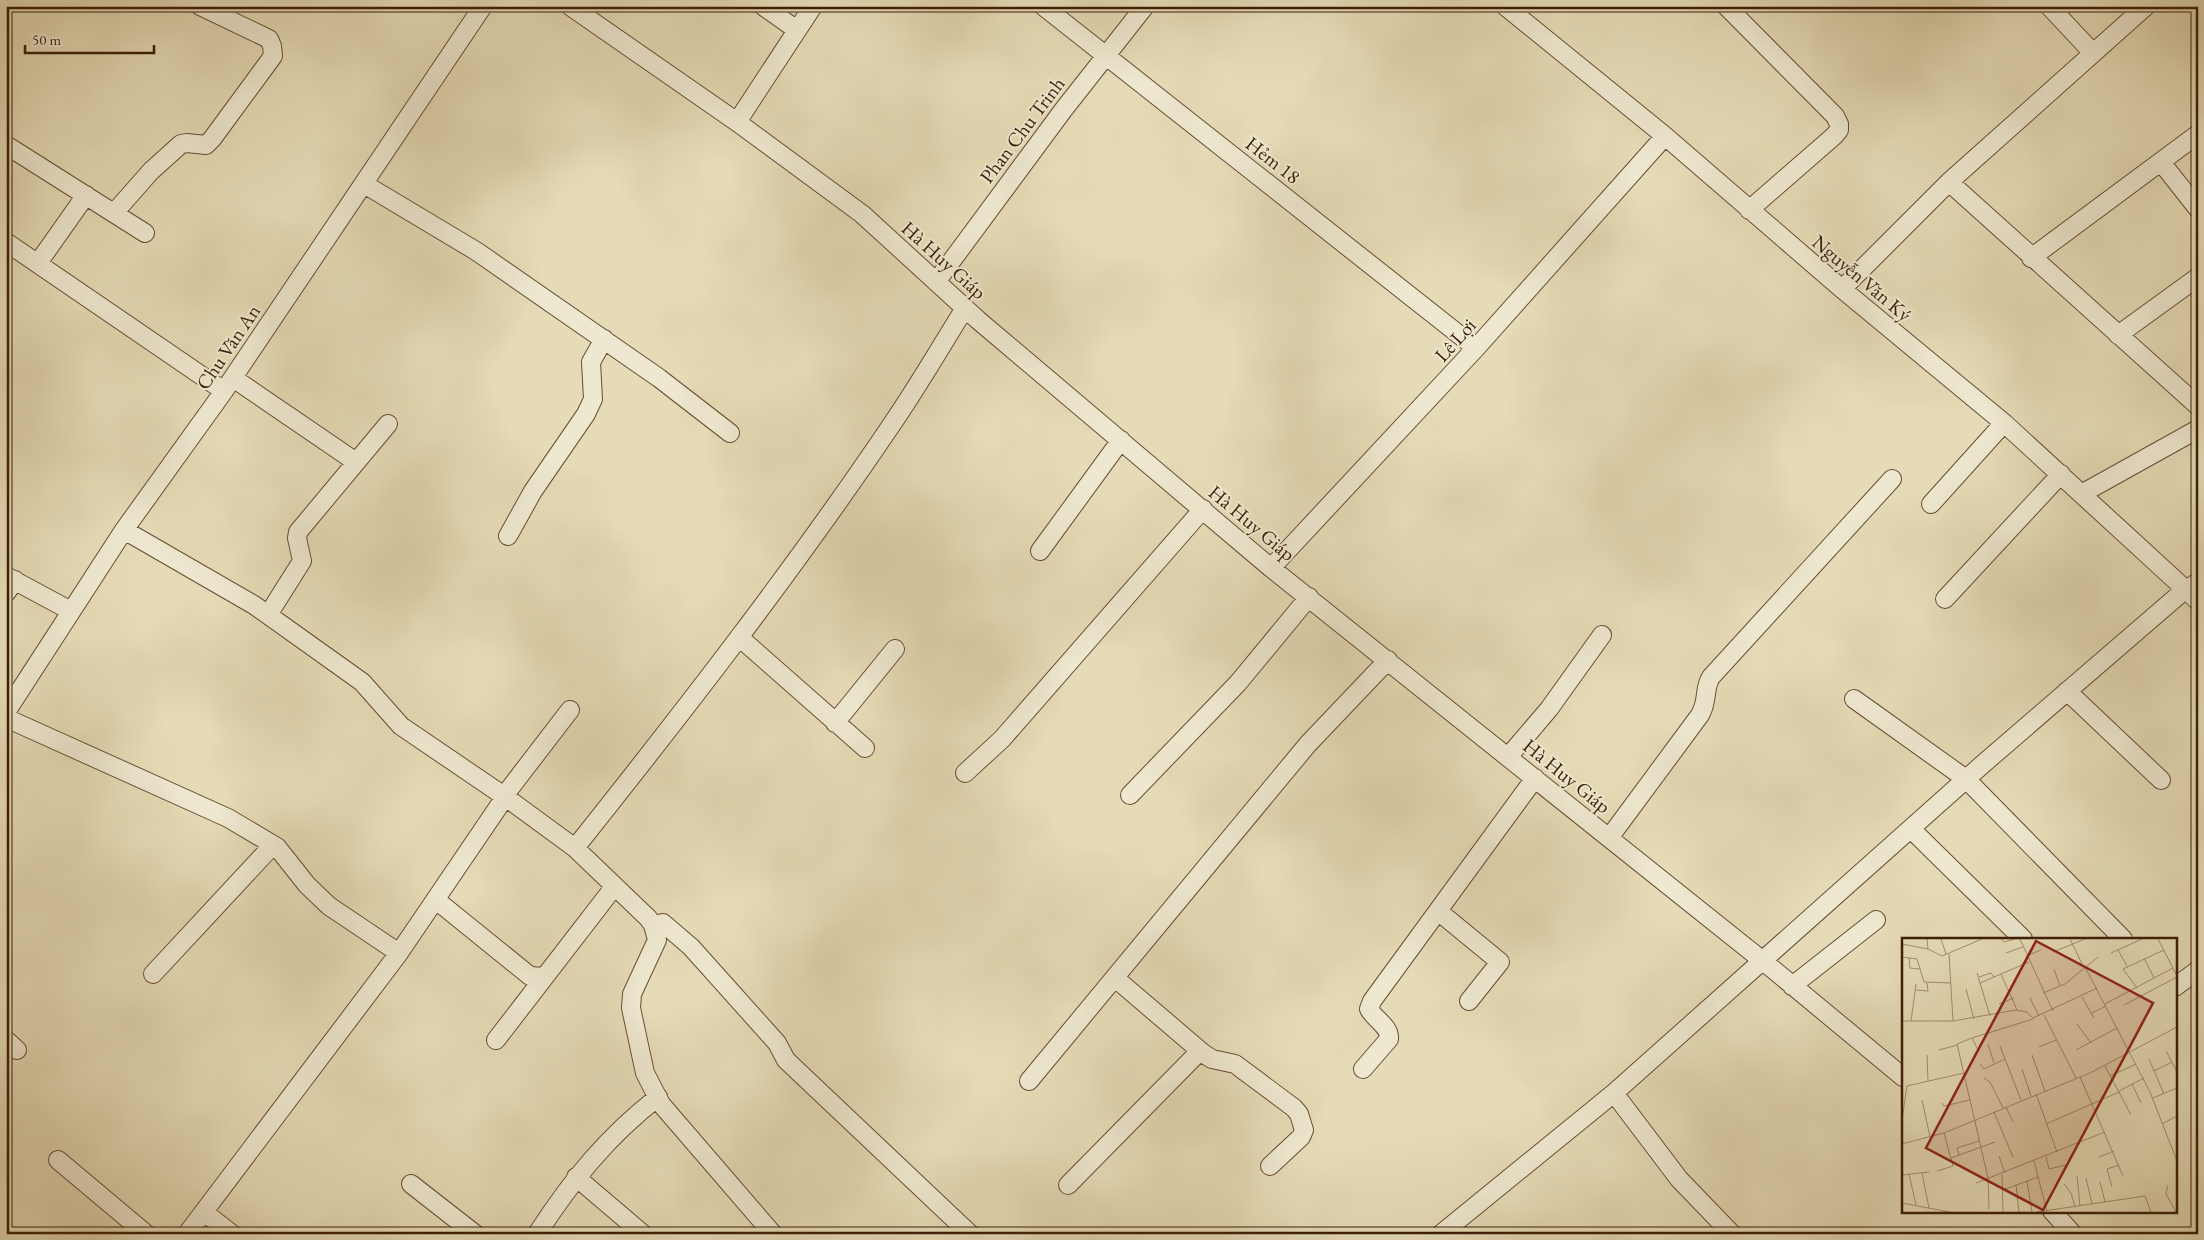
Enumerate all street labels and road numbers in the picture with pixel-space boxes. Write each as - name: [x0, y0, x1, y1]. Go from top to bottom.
- street label: Phan Chu Trinh: [973, 72, 1071, 188]
- street label: Hẻm 18: [1240, 130, 1306, 190]
- street label: Hà Huy Giáp: [896, 215, 992, 305]
- street label: Nguyễn Văn Ký: [1807, 229, 1917, 327]
- street label: Chu Văn An: [190, 299, 266, 395]
- street label: Lê Lợi: [1429, 313, 1482, 367]
- street label: Hà Huy Giáp: [1203, 479, 1301, 567]
- street label: Hà Huy Giáp: [1518, 733, 1616, 819]

